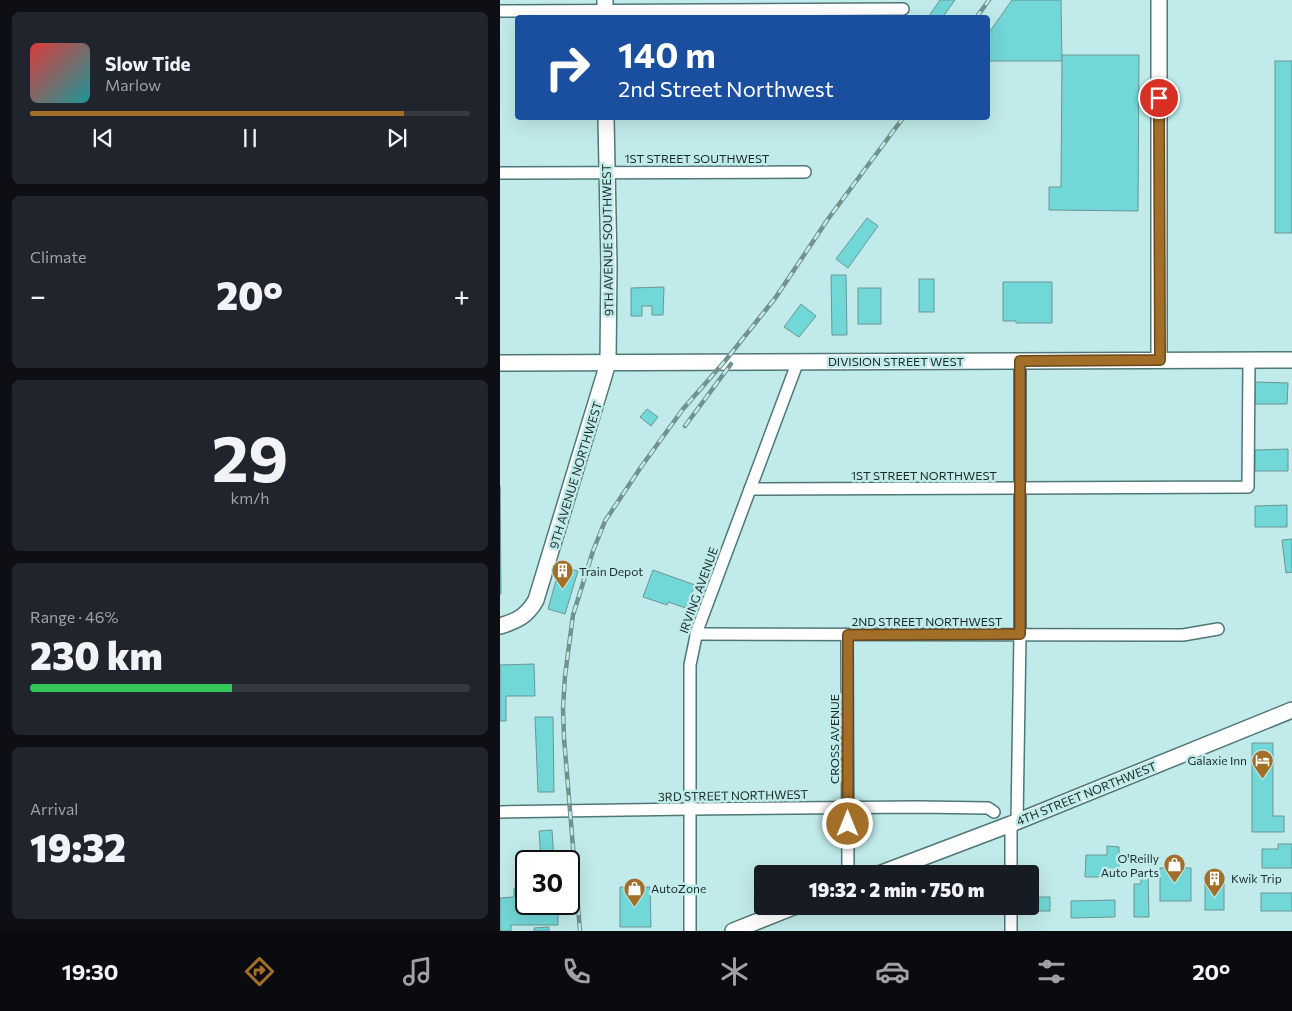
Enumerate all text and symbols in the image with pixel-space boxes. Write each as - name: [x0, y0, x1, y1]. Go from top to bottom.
- text: 140 m: [618, 32, 716, 75]
- icon: right: [535, 35, 600, 100]
- text: Slow Tide: [105, 52, 191, 75]
- text: Marlow: [105, 75, 161, 94]
- text: 2nd Street Northwest: [618, 75, 834, 102]
- pin: [1138, 77, 1180, 119]
- icon: arrive: [1145, 84, 1173, 112]
- icon: previous: [89, 124, 117, 152]
- icon: pause: [236, 124, 264, 152]
- icon: next: [383, 124, 411, 152]
- street label: 1ST STREET SOUTHWEST: [624, 151, 770, 165]
- street label: 9TH AVENUE SOUTHWEST: [599, 164, 615, 316]
- text: Climate: [30, 247, 86, 266]
- text: 20°: [216, 271, 283, 318]
- text: −: [30, 278, 46, 312]
- text: +: [454, 278, 470, 312]
- street label: DIVISION STREET WEST: [828, 354, 964, 368]
- street label: 9TH AVENUE NORTHWEST: [546, 399, 604, 550]
- text: 29: [212, 416, 288, 495]
- street label: 1ST STREET NORTHWEST: [851, 468, 997, 482]
- text: km/h: [231, 488, 269, 507]
- street label: IRVING AVENUE: [676, 545, 720, 635]
- building icon: Train Depot: [551, 559, 575, 590]
- place label: Train Depot: [579, 564, 643, 578]
- text: Range · 46%: [30, 607, 118, 626]
- street label: 2ND STREET NORTHWEST: [852, 614, 1003, 628]
- text: 230 km: [30, 631, 163, 678]
- street label: CROSS AVENUE: [827, 694, 841, 784]
- hotel icon: Galaxie Inn: [1251, 748, 1275, 779]
- place label: Galaxie Inn: [1187, 753, 1247, 767]
- street label: 4TH STREET NORTHWEST: [1014, 758, 1158, 828]
- street label: 3RD STREET NORTHWEST: [658, 787, 808, 803]
- position arrow: [821, 797, 873, 849]
- text: Arrival: [30, 799, 78, 818]
- text: 19:32: [30, 823, 126, 870]
- speed limit sign: 30: [515, 850, 580, 915]
- place label: O'Reilly Auto Parts: [1101, 851, 1159, 879]
- shop icon: O'Reilly Auto Parts: [1163, 853, 1187, 884]
- building icon: Kwik Trip: [1203, 866, 1227, 897]
- place label: Kwik Trip: [1231, 871, 1282, 885]
- shop icon: AutoZone: [623, 876, 647, 907]
- text: 19:32 · 2 min · 750 m: [809, 878, 984, 901]
- place label: AutoZone: [651, 881, 706, 895]
- icon: directions: [242, 954, 277, 989]
- icon: music: [400, 954, 435, 989]
- icon: phone: [559, 954, 594, 989]
- icon: climate: [717, 954, 752, 989]
- icon: car: [875, 954, 910, 989]
- icon: filters: [1034, 954, 1069, 989]
- text: 19:30: [62, 958, 118, 985]
- text: 20°: [1192, 958, 1230, 985]

